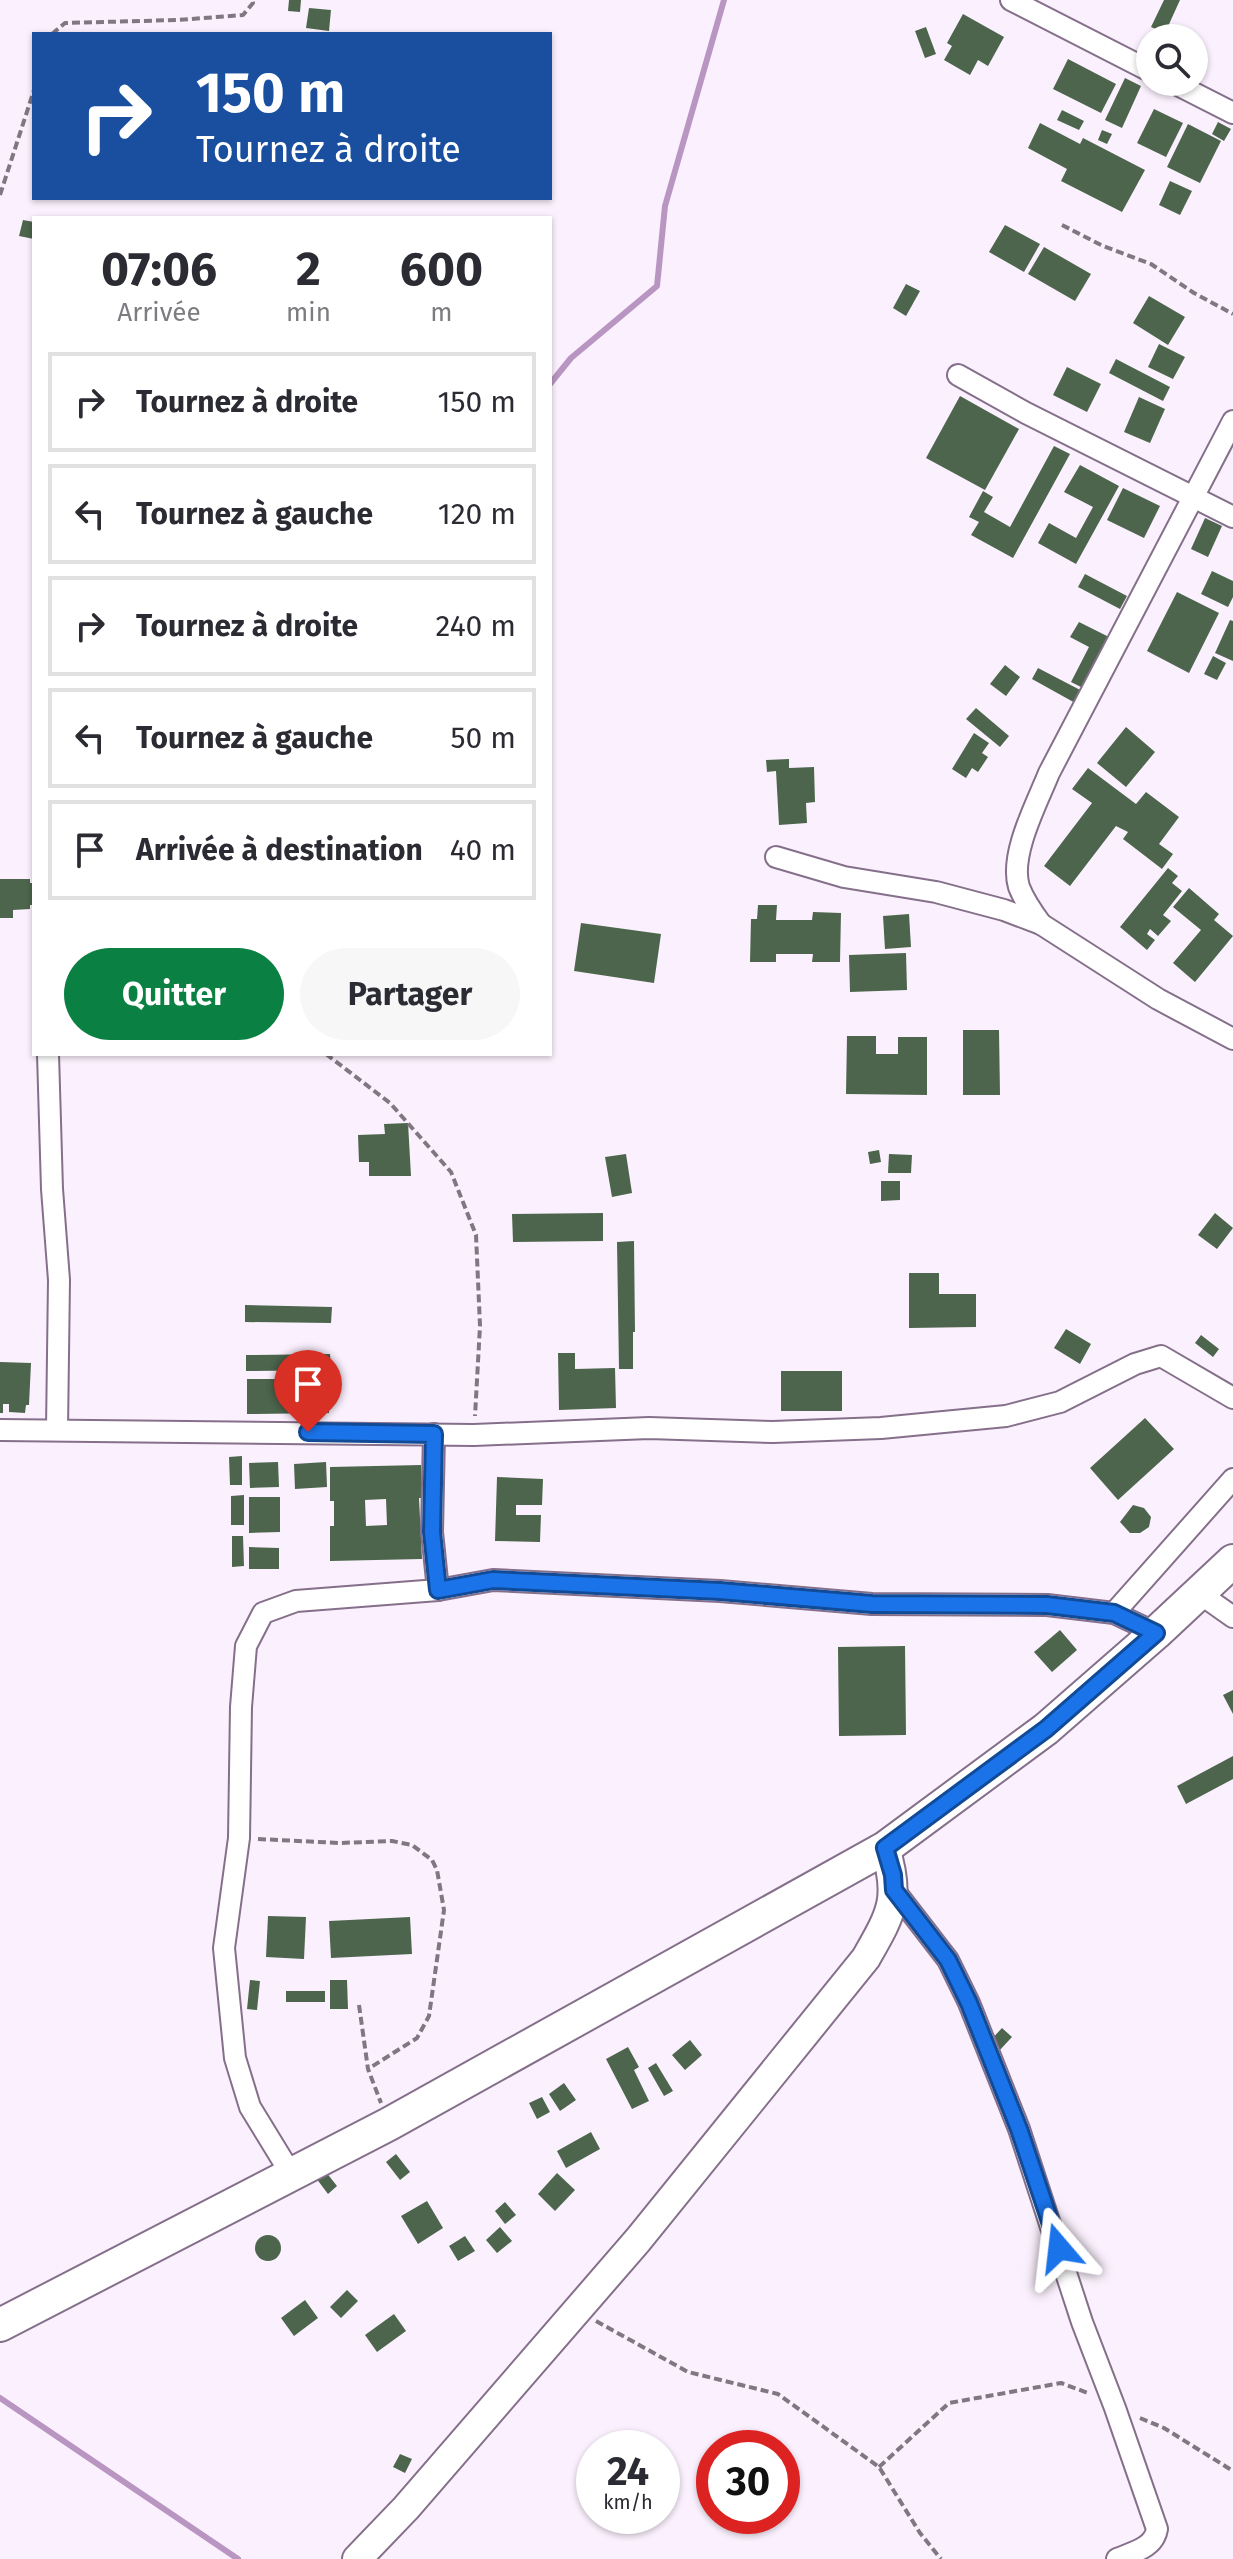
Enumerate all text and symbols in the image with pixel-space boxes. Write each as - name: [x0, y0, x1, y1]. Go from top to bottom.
- map controls: [1136, 24, 1208, 96]
- button: search: [1136, 24, 1208, 96]
- text: 150 m: [196, 60, 345, 127]
- icon: right: [64, 64, 168, 168]
- text: Tournez à droite: [196, 128, 461, 172]
- text: 07:06: [101, 240, 217, 298]
- text: 2: [296, 240, 321, 298]
- text: 600: [400, 240, 483, 298]
- text: Arrivée: [117, 297, 201, 328]
- text: min: [286, 297, 331, 328]
- text: m: [430, 297, 453, 328]
- icon: right: [68, 380, 112, 424]
- text: Tournez à droite: [136, 384, 358, 420]
- text: 150 m: [438, 384, 516, 420]
- icon: left: [68, 492, 112, 536]
- text: Tournez à gauche: [136, 496, 373, 532]
- text: 120 m: [438, 496, 516, 532]
- icon: right: [68, 604, 112, 648]
- text: Tournez à droite: [136, 608, 358, 644]
- text: 240 m: [436, 608, 516, 644]
- icon: left: [68, 716, 112, 760]
- text: Tournez à gauche: [136, 720, 373, 756]
- text: 50 m: [451, 720, 516, 756]
- icon: arrive: [68, 828, 112, 872]
- text: Arrivée à destination: [136, 832, 423, 868]
- text: 40 m: [450, 832, 516, 868]
- button: Quitter: [64, 948, 284, 1040]
- button: Partager: [300, 948, 520, 1040]
- pin: [274, 1350, 342, 1432]
- icon: arrive: [286, 1362, 330, 1406]
- position arrow: [1017, 2206, 1101, 2290]
- speed limit sign: 30: [696, 2430, 800, 2534]
- text: 24: [607, 2448, 649, 2496]
- text: km/h: [603, 2490, 653, 2514]

